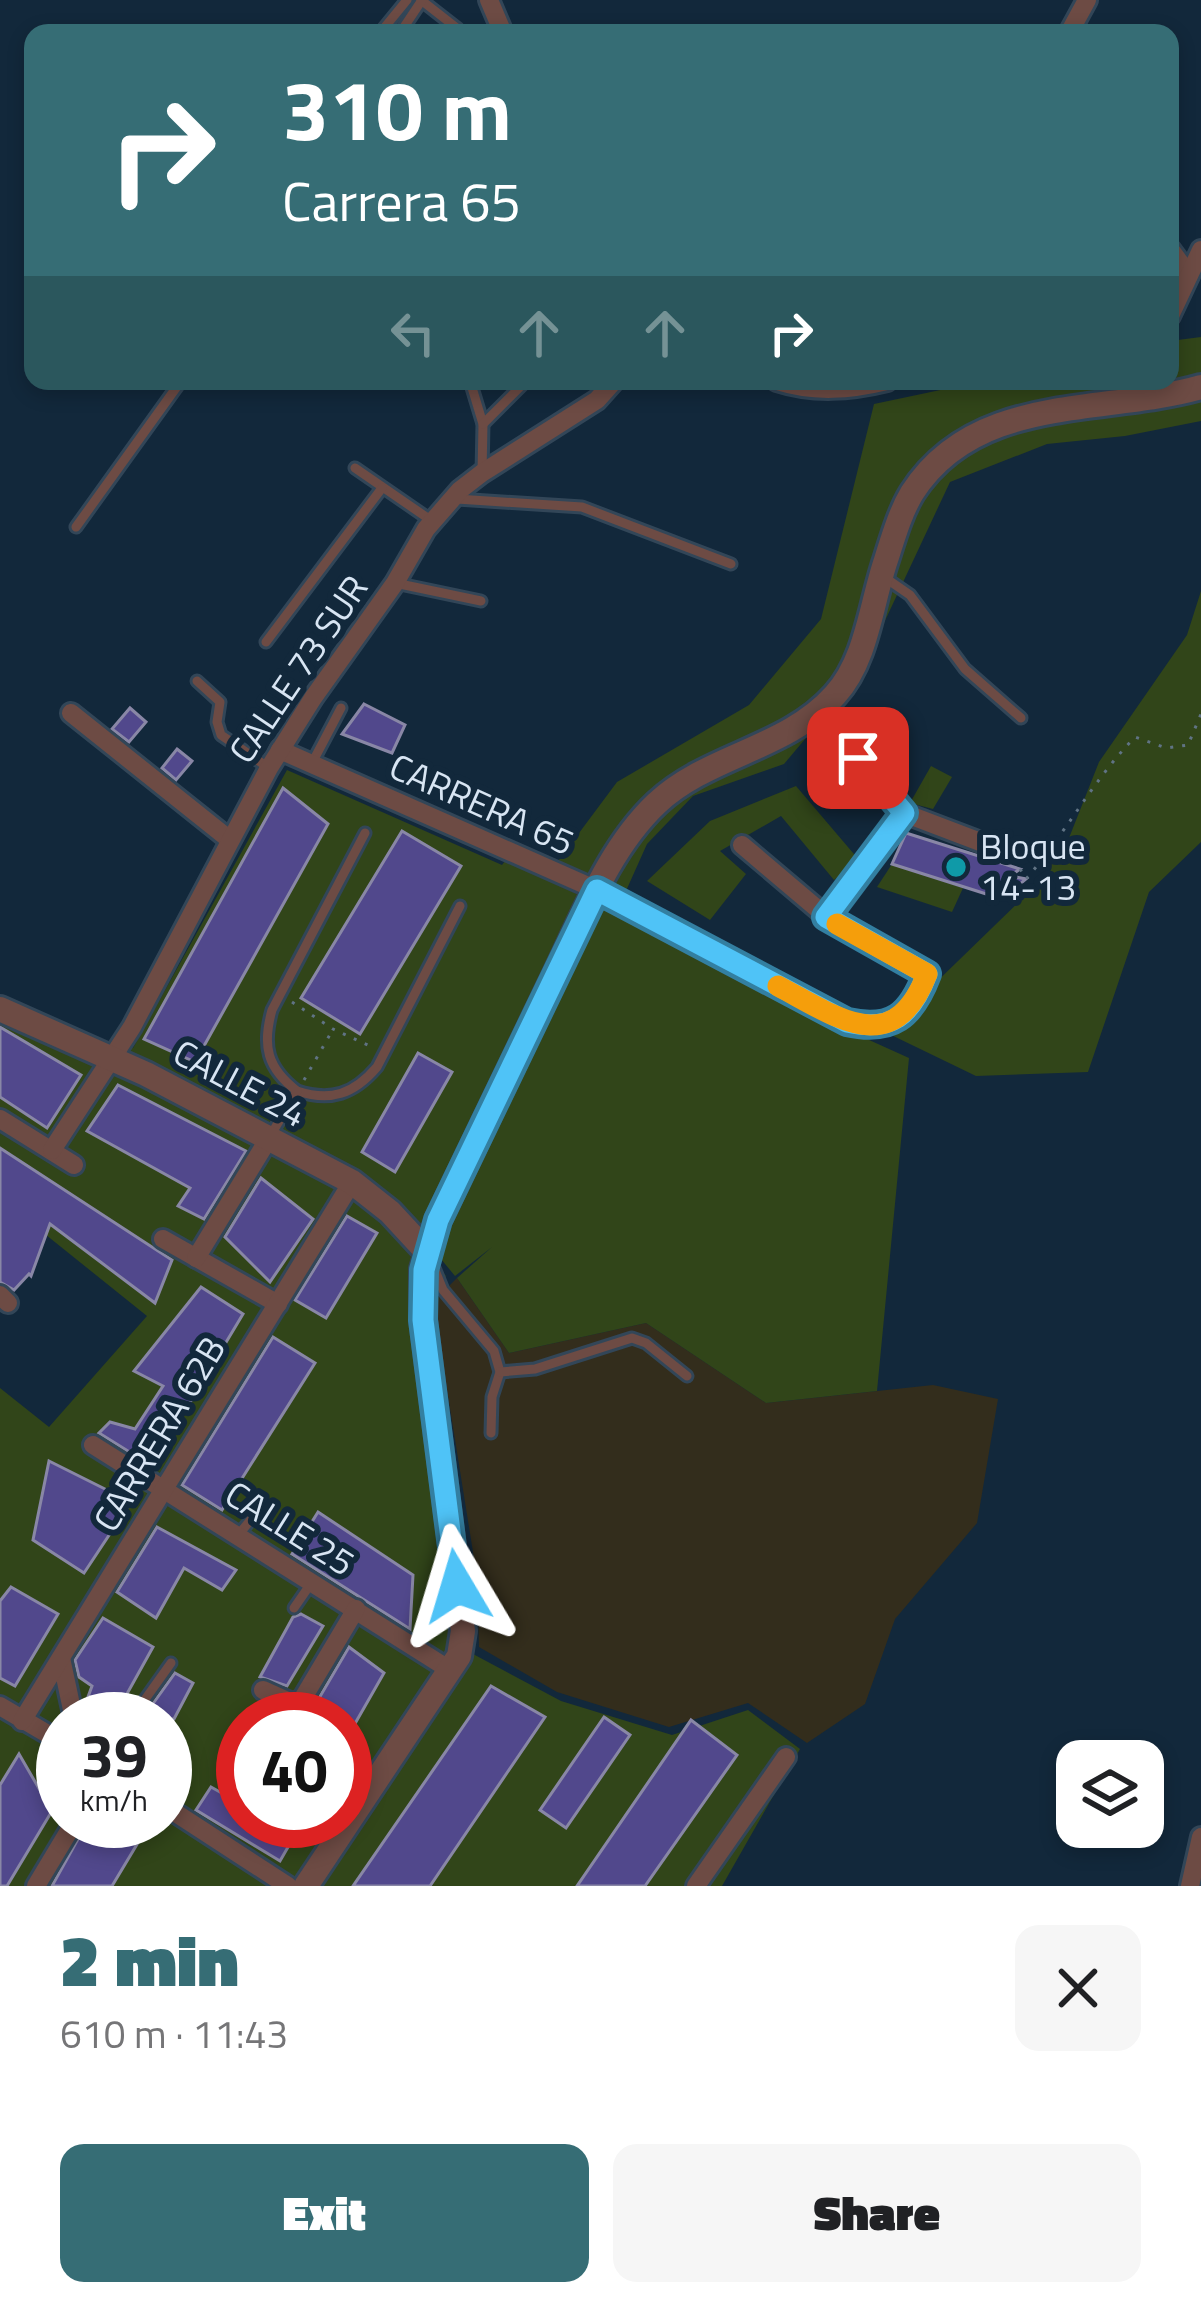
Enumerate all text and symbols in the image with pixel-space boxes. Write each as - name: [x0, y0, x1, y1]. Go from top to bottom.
- text: 310 m: [282, 45, 512, 173]
- icon: right: [84, 72, 240, 228]
- text: Carrera 65: [282, 160, 521, 242]
- icon: left: [380, 300, 446, 366]
- icon: ahead: [506, 300, 572, 366]
- icon: ahead: [632, 300, 698, 366]
- icon: right: [758, 300, 824, 366]
- street label: CALLE 73 SUR: [214, 564, 381, 774]
- pin: [807, 707, 909, 809]
- icon: arrive: [825, 725, 891, 791]
- street label: CARRERA 65: [381, 738, 583, 869]
- place label: Bloque 14-13: [980, 818, 1086, 914]
- marker: Bloque 14-13: [943, 854, 969, 880]
- street label: CALLE 24: [164, 1025, 317, 1141]
- street label: CARRERA 62B: [79, 1326, 239, 1542]
- street label: CALLE 25: [215, 1466, 366, 1589]
- position arrow: [394, 1523, 520, 1649]
- speed limit sign: 40: [216, 1692, 372, 1848]
- text: 39: [80, 1709, 148, 1800]
- map controls: [1056, 1740, 1164, 1848]
- button: layers: [1056, 1740, 1164, 1848]
- text: km/h: [80, 1777, 148, 1823]
- text: 2 min: [60, 1904, 239, 2014]
- button: close: [1015, 1925, 1141, 2051]
- text: 610 m · 11:43: [60, 2004, 288, 2063]
- button: Exit: [60, 2144, 589, 2282]
- button: Share: [613, 2144, 1141, 2282]

